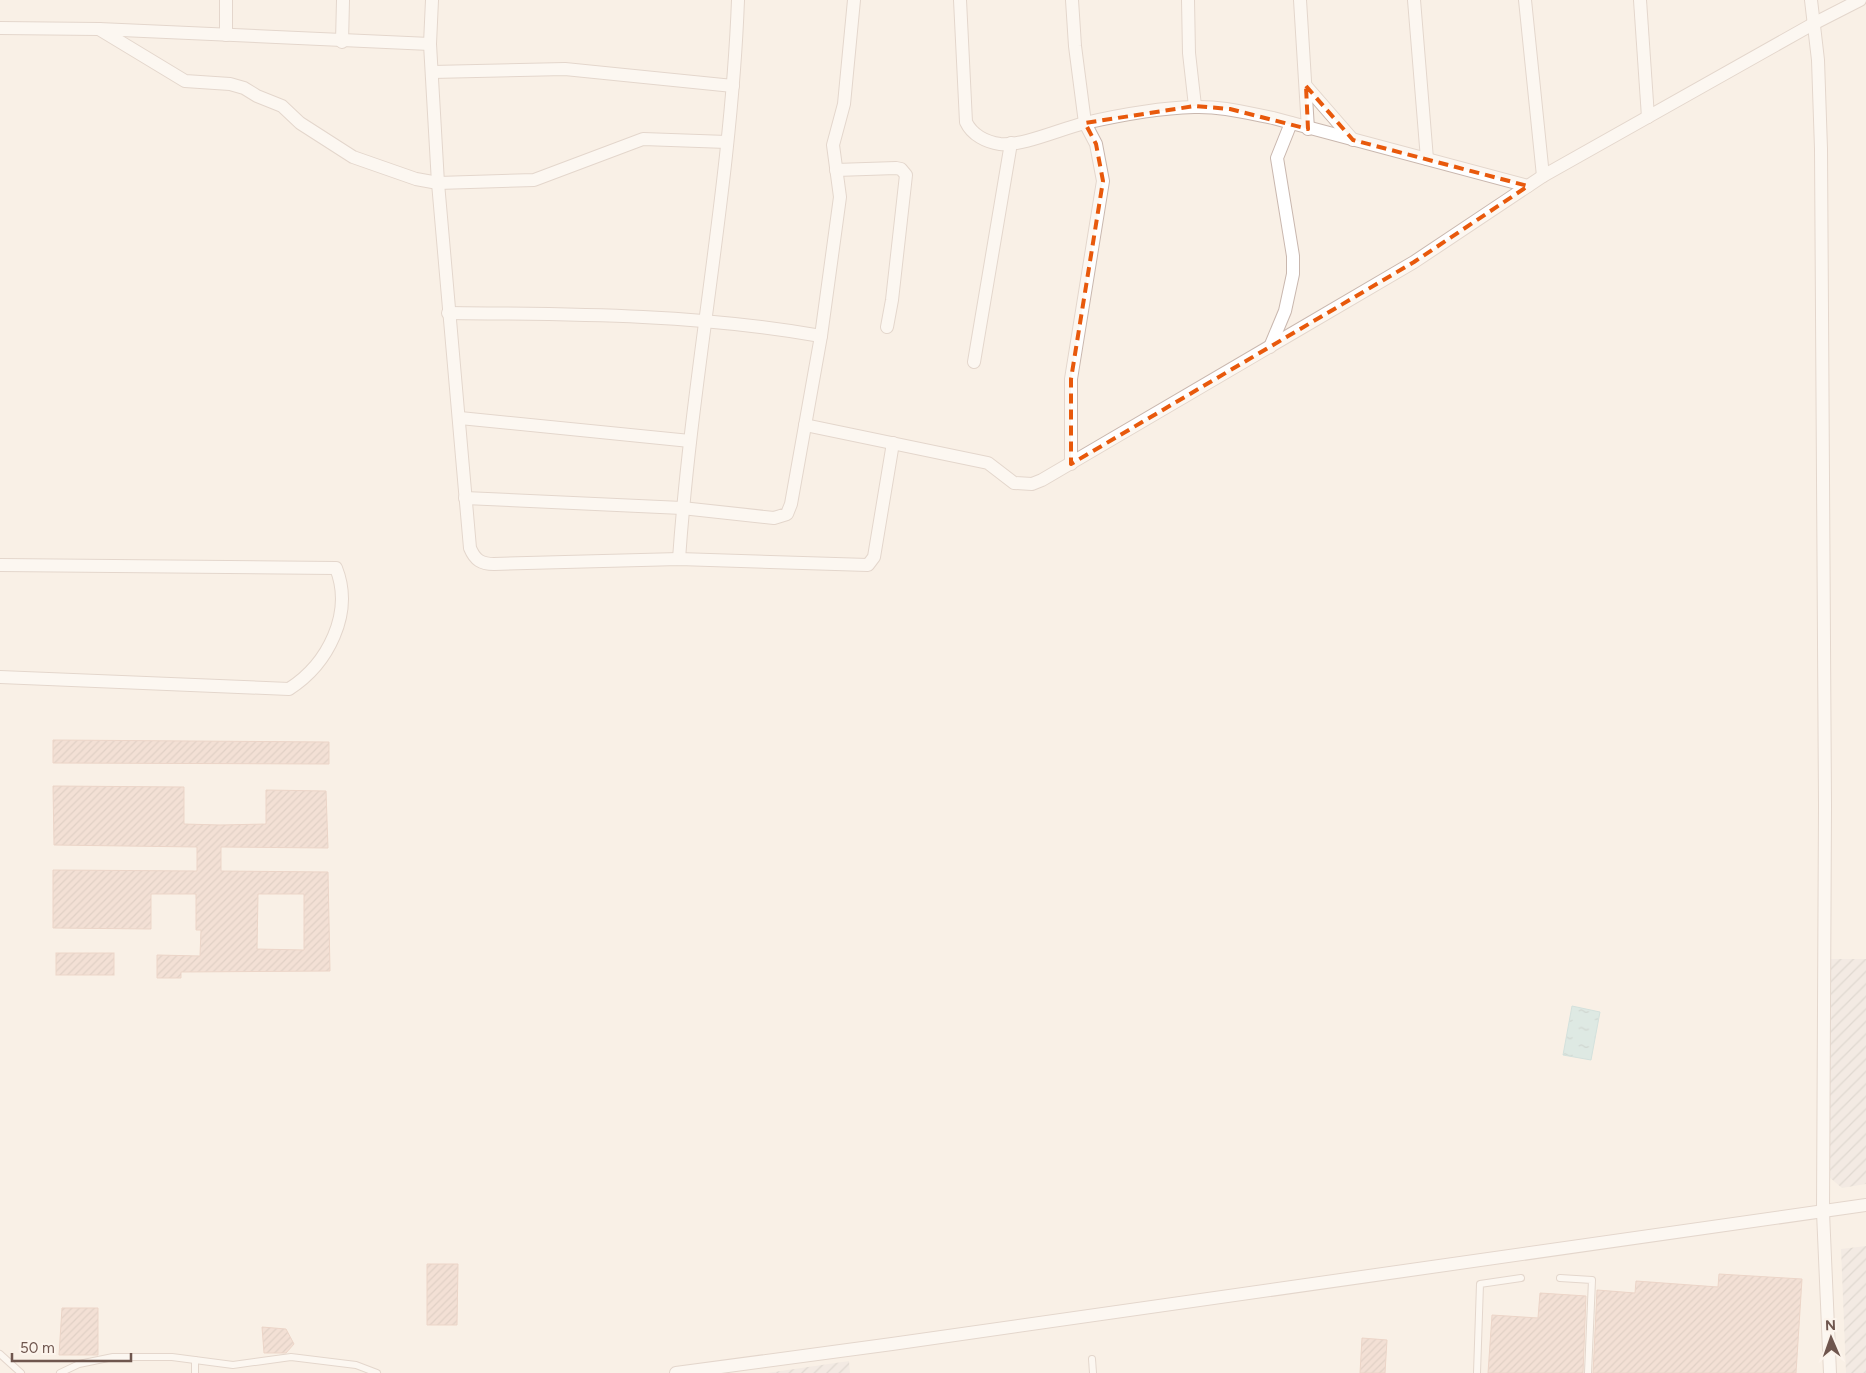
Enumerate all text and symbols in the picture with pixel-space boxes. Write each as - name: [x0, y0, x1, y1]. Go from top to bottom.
- north arrow: [1806, 1313, 1856, 1363]
- text: N: [1825, 1317, 1836, 1334]
- scale bar: [12, 1330, 131, 1362]
- text: 50 m: [20, 1339, 55, 1357]

